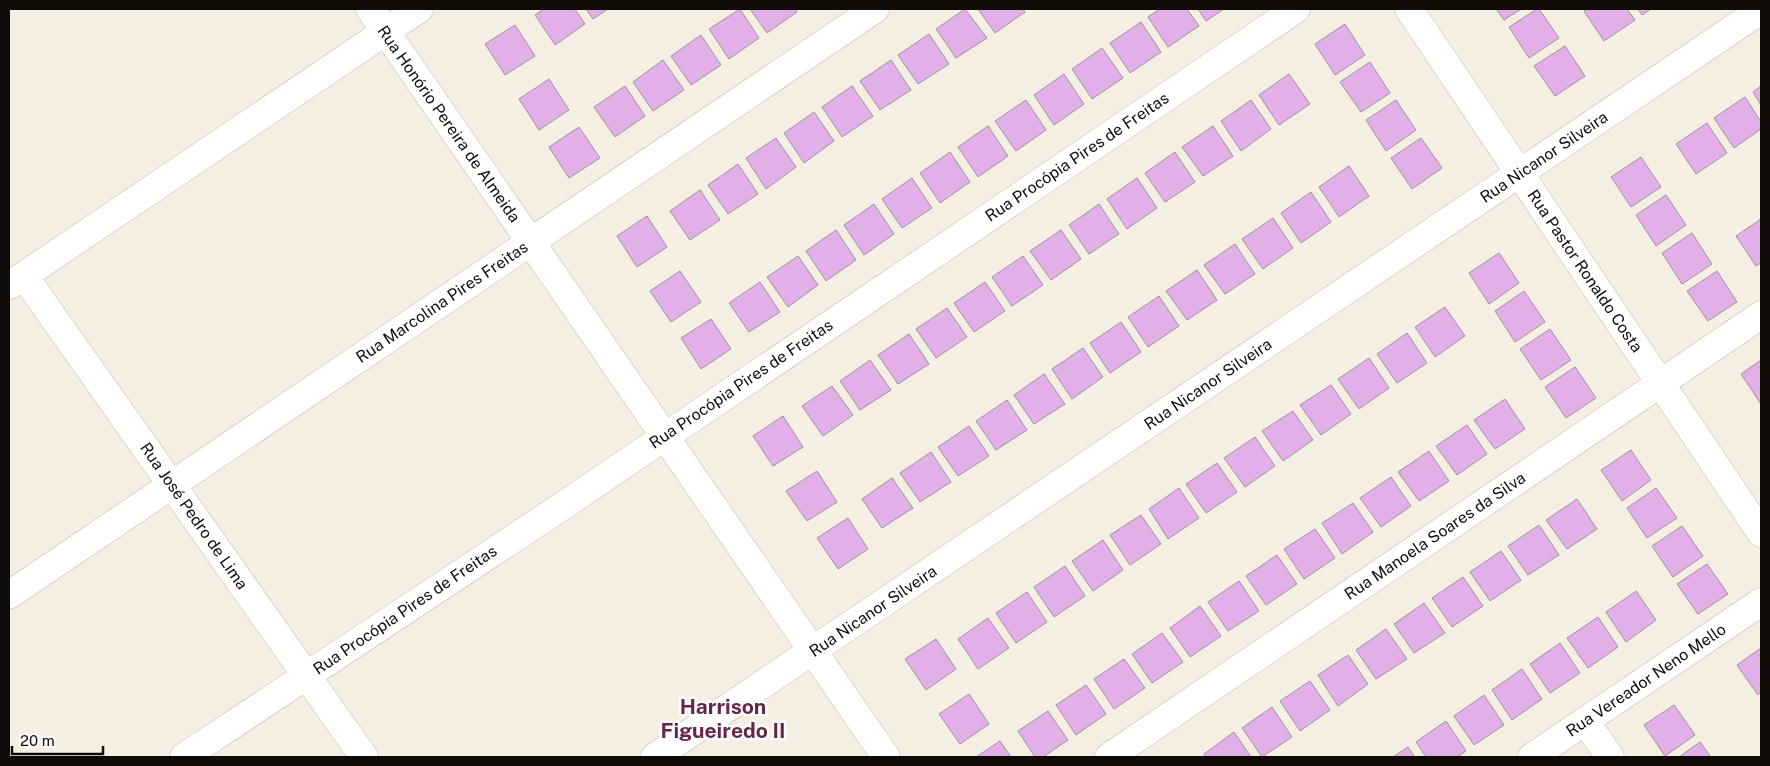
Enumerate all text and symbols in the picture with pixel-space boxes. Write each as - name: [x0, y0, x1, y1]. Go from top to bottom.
- street label: Rua Honório Pereira de Almeida: [374, 22, 524, 226]
- street label: Rua Procópia Pires de Freitas: [982, 88, 1172, 226]
- street label: Rua Nicanor Silveira: [1477, 107, 1611, 207]
- street label: Rua Pastor Ronaldo Costa: [1523, 186, 1647, 356]
- street label: Rua Marcolina Pires Freitas: [352, 237, 532, 367]
- street label: Rua Procópia Pires de Freitas: [646, 315, 836, 453]
- street label: Rua Nicanor Silveira: [1141, 334, 1275, 434]
- street label: Rua José Pedro de Lima: [136, 439, 252, 593]
- street label: Rua Manoela Soares da Silva: [1341, 468, 1529, 604]
- street label: Rua Procópia Pires de Freitas: [310, 541, 500, 679]
- street label: Rua Nicanor Silveira: [806, 561, 940, 661]
- street label: Rua Vereador Neno Mello: [1563, 619, 1729, 741]
- district label: Harrison Figueiredo II: [661, 694, 785, 743]
- scale bar: [12, 724, 104, 756]
- text: 20 m: [20, 732, 55, 749]

